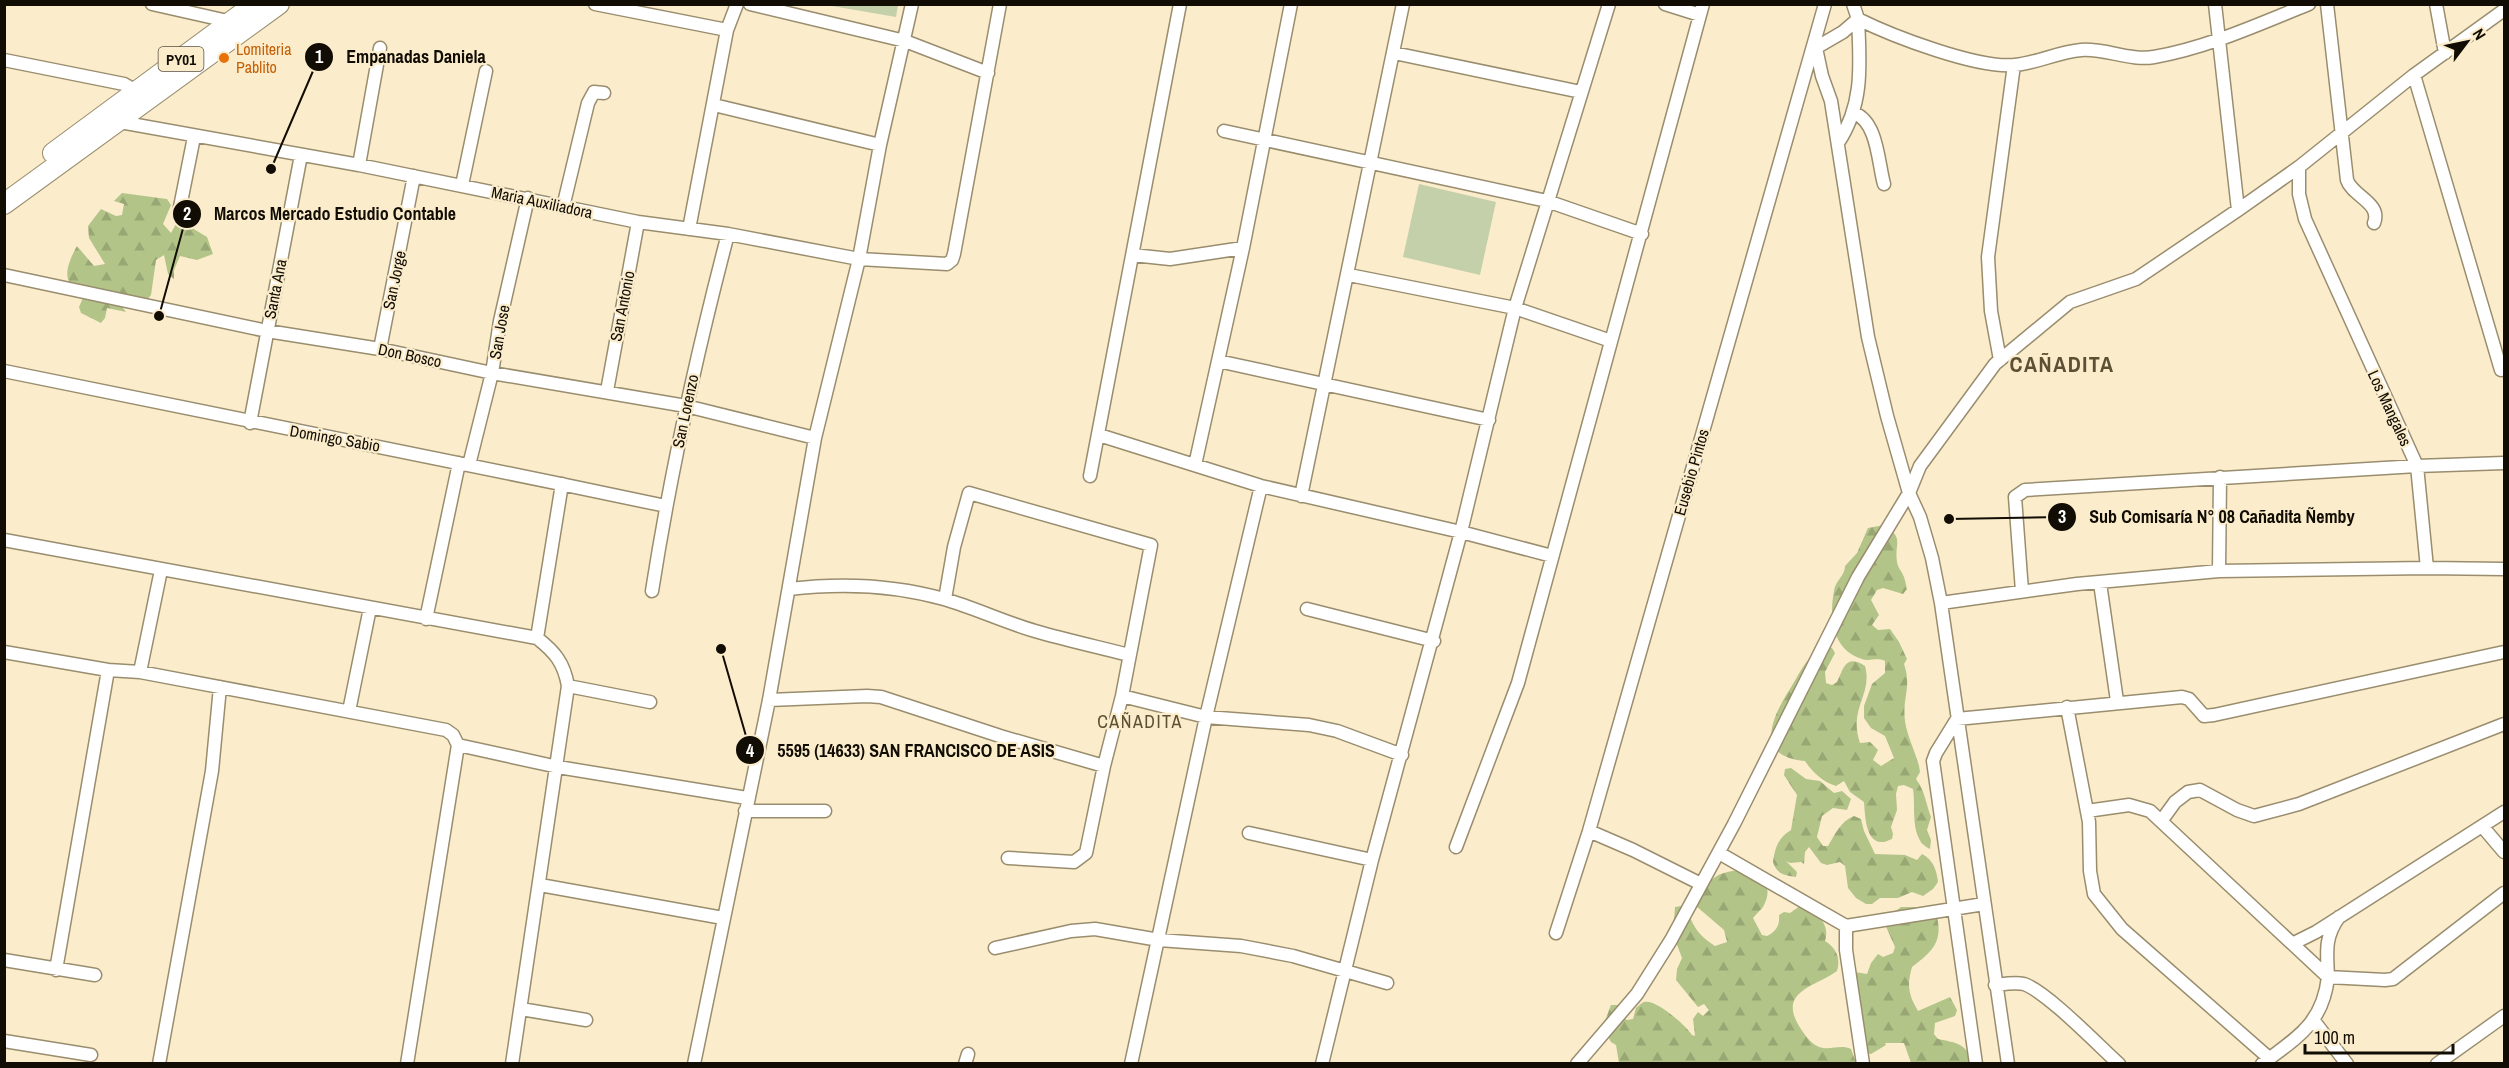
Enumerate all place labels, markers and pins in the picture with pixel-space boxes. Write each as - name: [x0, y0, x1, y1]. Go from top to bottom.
- place label: Lomiteria Pablito: [236, 38, 292, 78]
- callout: Empanadas Daniela: [304, 39, 497, 75]
- marker: Lomiteria Pablito: [217, 51, 231, 65]
- callout: Marcos Mercado Estudio Contable: [172, 196, 468, 232]
- callout: Sub Comisaría N° 08 Cañadita Ñemby: [2047, 499, 2366, 535]
- callout: 5595 (14633) SAN FRANCISCO DE ASIS: [735, 732, 1068, 768]

